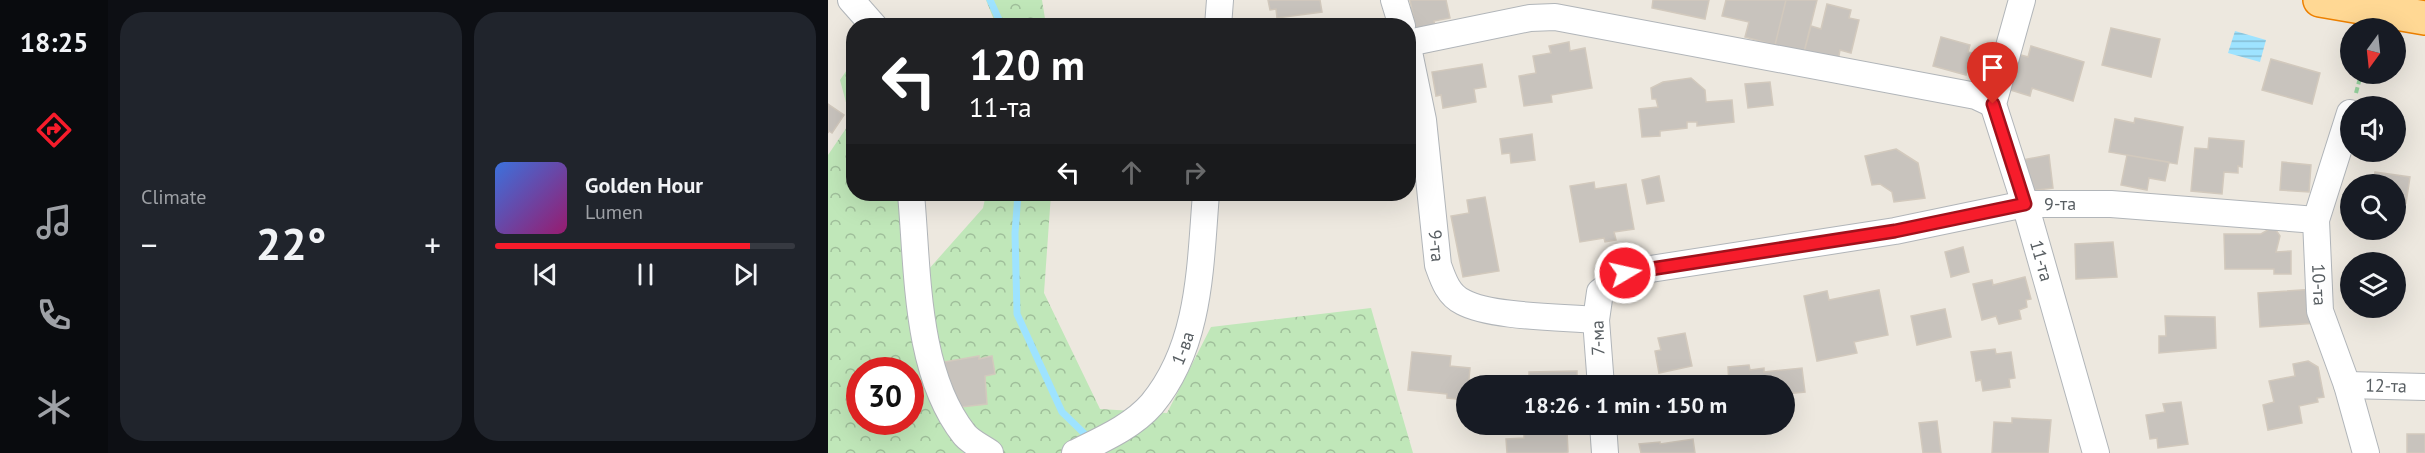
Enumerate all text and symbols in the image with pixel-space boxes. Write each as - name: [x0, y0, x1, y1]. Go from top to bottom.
- north arrow: [2340, 18, 2406, 84]
- map controls: [2340, 18, 2406, 318]
- text: 18:25: [20, 25, 88, 59]
- text: 120 m: [969, 37, 1085, 92]
- icon: left: [870, 42, 948, 120]
- pin: [1967, 42, 2018, 104]
- icon: arrive: [1976, 51, 2009, 84]
- text: 11-та: [969, 90, 1032, 124]
- button: sound: [2340, 96, 2406, 162]
- icon: directions: [33, 109, 75, 151]
- icon: left: [1052, 156, 1085, 189]
- icon: ahead: [1115, 156, 1148, 189]
- icon: right: [1178, 156, 1211, 189]
- text: Golden Hour: [585, 171, 703, 199]
- button: search: [2340, 174, 2406, 240]
- text: Climate: [141, 184, 207, 210]
- street label: 9-та: [2044, 192, 2076, 215]
- text: Lumen: [585, 199, 643, 225]
- icon: music: [33, 201, 75, 243]
- text: 22°: [256, 214, 326, 272]
- text: −: [141, 223, 158, 266]
- text: +: [424, 223, 441, 266]
- street label: 9-та: [1423, 229, 1450, 263]
- street label: 11-та: [2025, 237, 2058, 284]
- position arrow: [1593, 241, 1657, 305]
- button: layers: [2340, 252, 2406, 318]
- icon: previous: [529, 258, 562, 291]
- icon: pause: [629, 258, 662, 291]
- icon: next: [729, 258, 762, 291]
- street label: 10-та: [2307, 263, 2332, 306]
- icon: phone: [33, 294, 75, 336]
- street label: 7-ма: [1585, 320, 1610, 356]
- street label: 1-ва: [1166, 329, 1199, 369]
- speed limit sign: 30: [846, 357, 924, 435]
- street label: 12-та: [2365, 373, 2407, 398]
- icon: climate: [33, 386, 75, 428]
- text: 18:26 · 1 min · 150 m: [1524, 391, 1727, 419]

